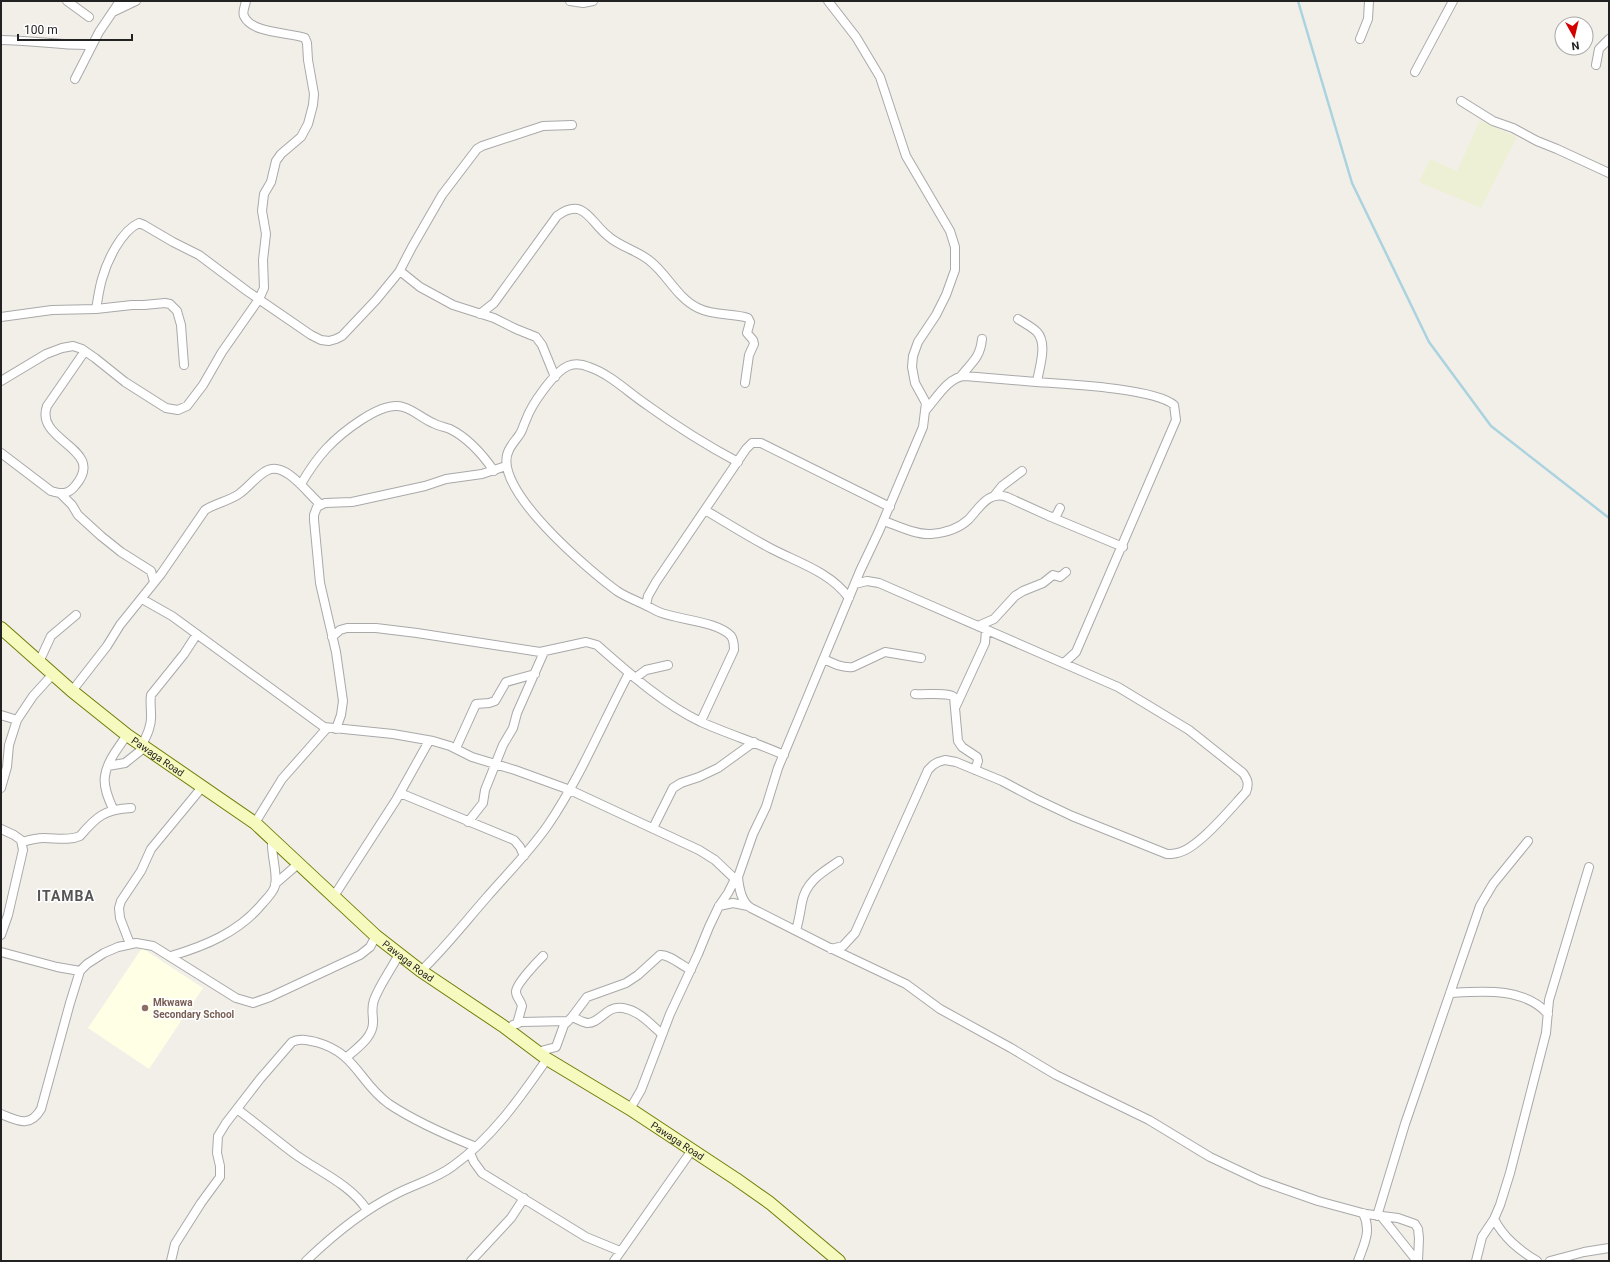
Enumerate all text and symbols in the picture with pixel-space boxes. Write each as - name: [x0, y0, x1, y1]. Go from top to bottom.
- scale bar: [18, 16, 132, 42]
- north arrow: [1554, 16, 1594, 56]
- text: 100 m: [24, 23, 58, 37]
- text: N: [1570, 38, 1580, 52]
- street label: Pawaga Road: [130, 734, 186, 778]
- district label: ITAMBA: [37, 888, 95, 904]
- street label: Pawaga Road: [381, 938, 436, 984]
- place label: Mkwawa Secondary School: [153, 997, 235, 1020]
- marker: Mkwawa Secondary School: [140, 1003, 150, 1013]
- street label: Pawaga Road: [649, 1119, 706, 1162]

